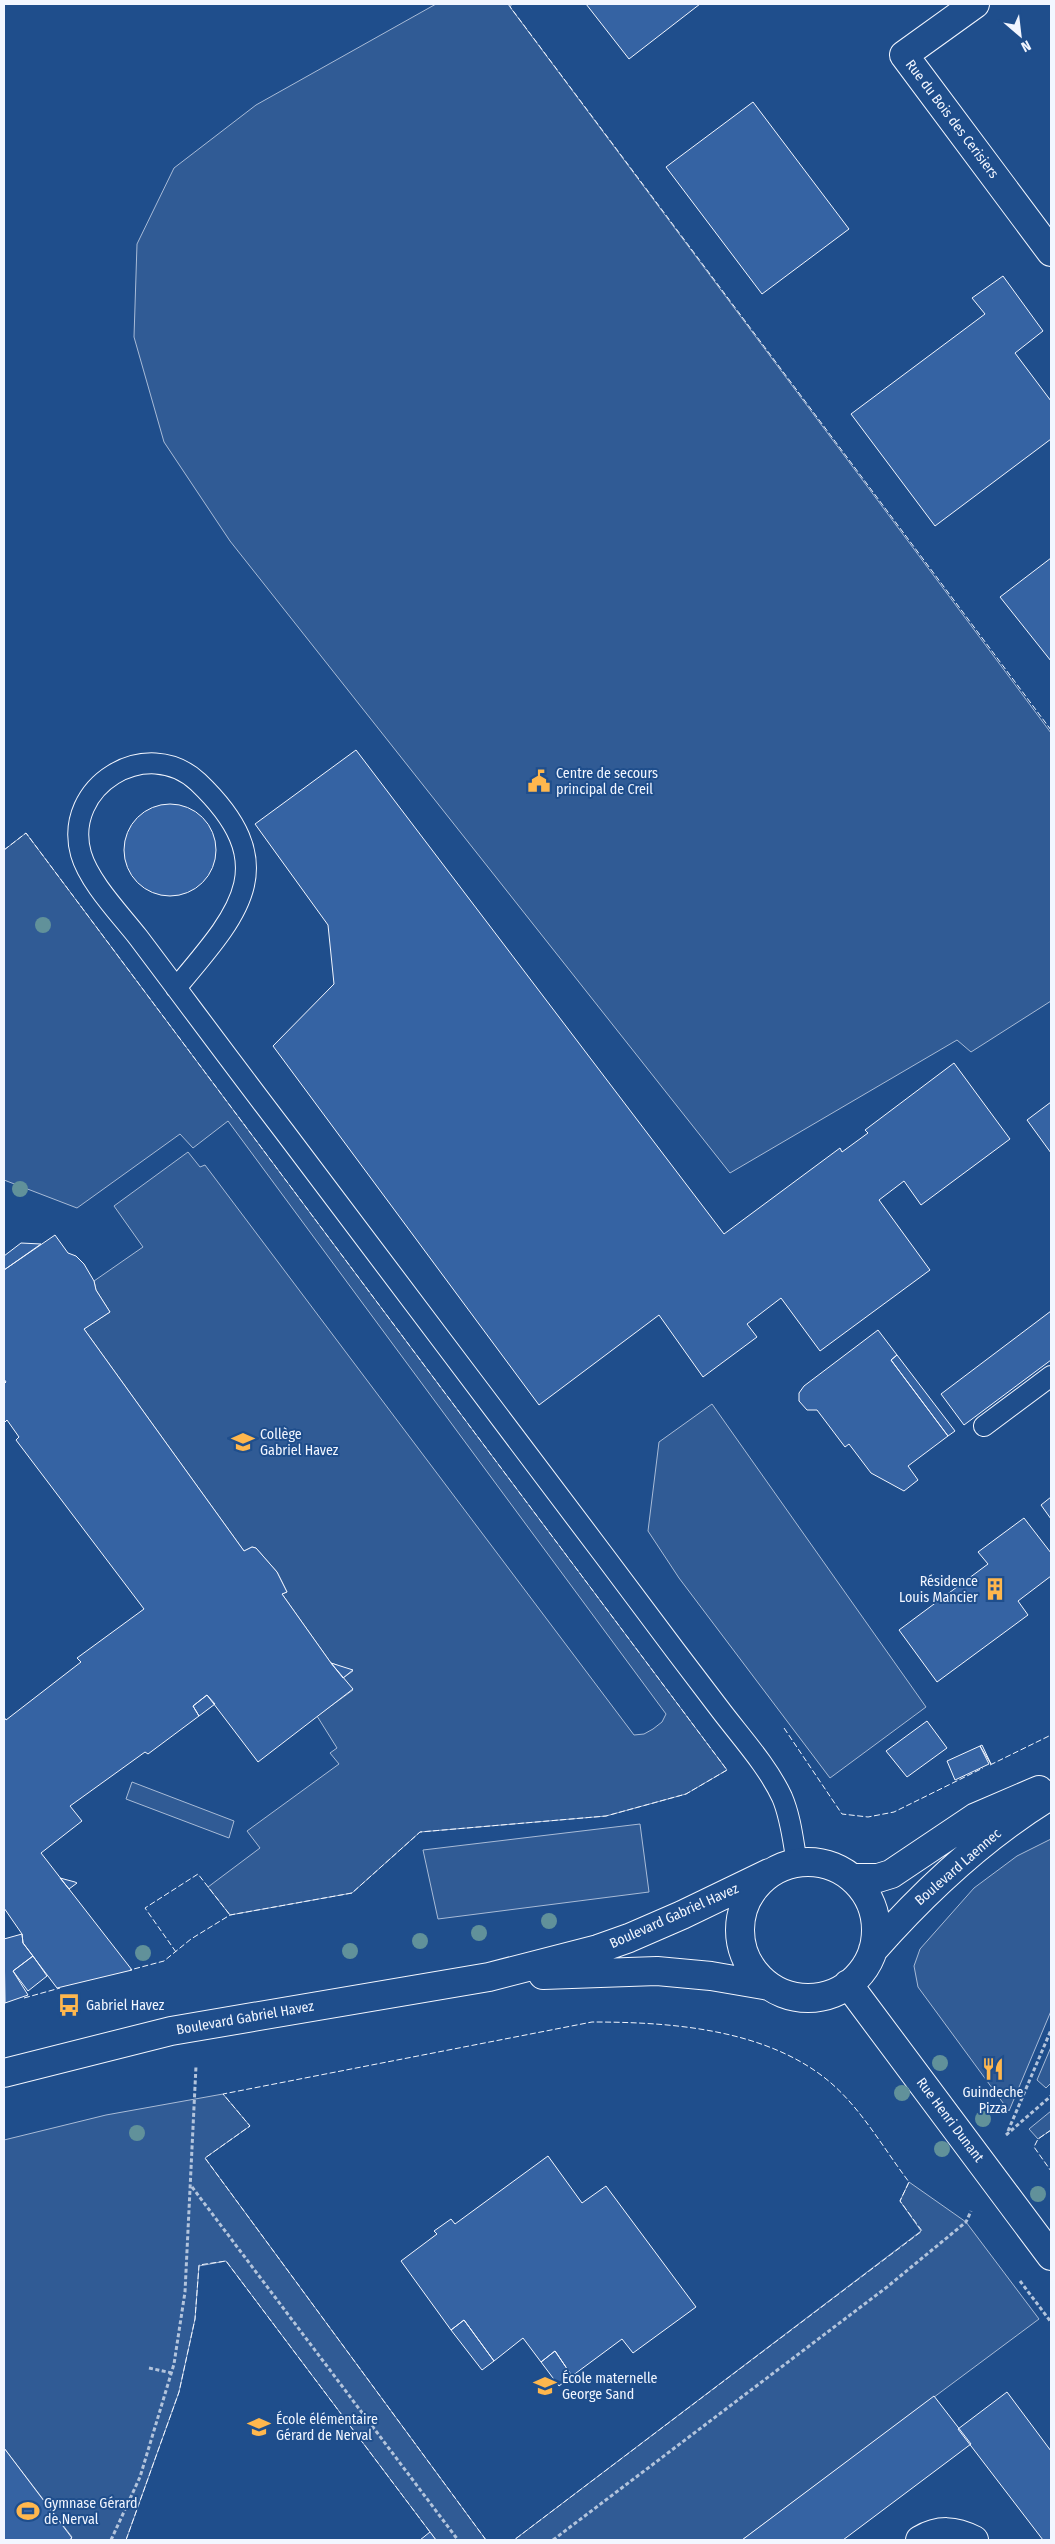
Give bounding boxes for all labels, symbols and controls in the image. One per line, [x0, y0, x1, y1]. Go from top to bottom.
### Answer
north arrow [995, 10, 1045, 60]
text: N [1018, 37, 1034, 56]
street label: Rue du Bois des Cerisiers [902, 56, 1002, 182]
place label: Centre de secours principal de Creil [556, 765, 658, 798]
public building icon: Centre de secours principal de Creil [526, 768, 552, 794]
place label: Collège Gabriel Havez [260, 1426, 339, 1459]
school or university icon: Collège Gabriel Havez [230, 1429, 256, 1455]
place label: Résidence Louis Mancier [899, 1573, 978, 1606]
building icon: Résidence Louis Mancier [982, 1576, 1008, 1602]
street label: Boulevard Laennec [911, 1825, 1005, 1909]
street label: Boulevard Gabriel Havez [607, 1880, 742, 1952]
bus stop icon: Gabriel Havez [56, 1992, 82, 2018]
place label: Gabriel Havez [86, 1997, 165, 2014]
street label: Boulevard Gabriel Havez [175, 1997, 316, 2038]
restaurant icon: Guindeche Pizza [980, 2056, 1006, 2082]
street label: Rue Henri Dunant [913, 2074, 988, 2166]
place label: Guindeche Pizza [963, 2084, 1024, 2117]
place label: École maternelle George Sand [562, 2369, 658, 2403]
school or university icon: École maternelle George Sand [532, 2373, 558, 2399]
place label: École élémentaire Gérard de Nerval [276, 2410, 378, 2444]
school or university icon: École élémentaire Gérard de Nerval [246, 2414, 272, 2440]
place label: Gymnase Gérard de Nerval [44, 2495, 138, 2528]
sports icon: Gymnase Gérard de Nerval [15, 2498, 41, 2524]

